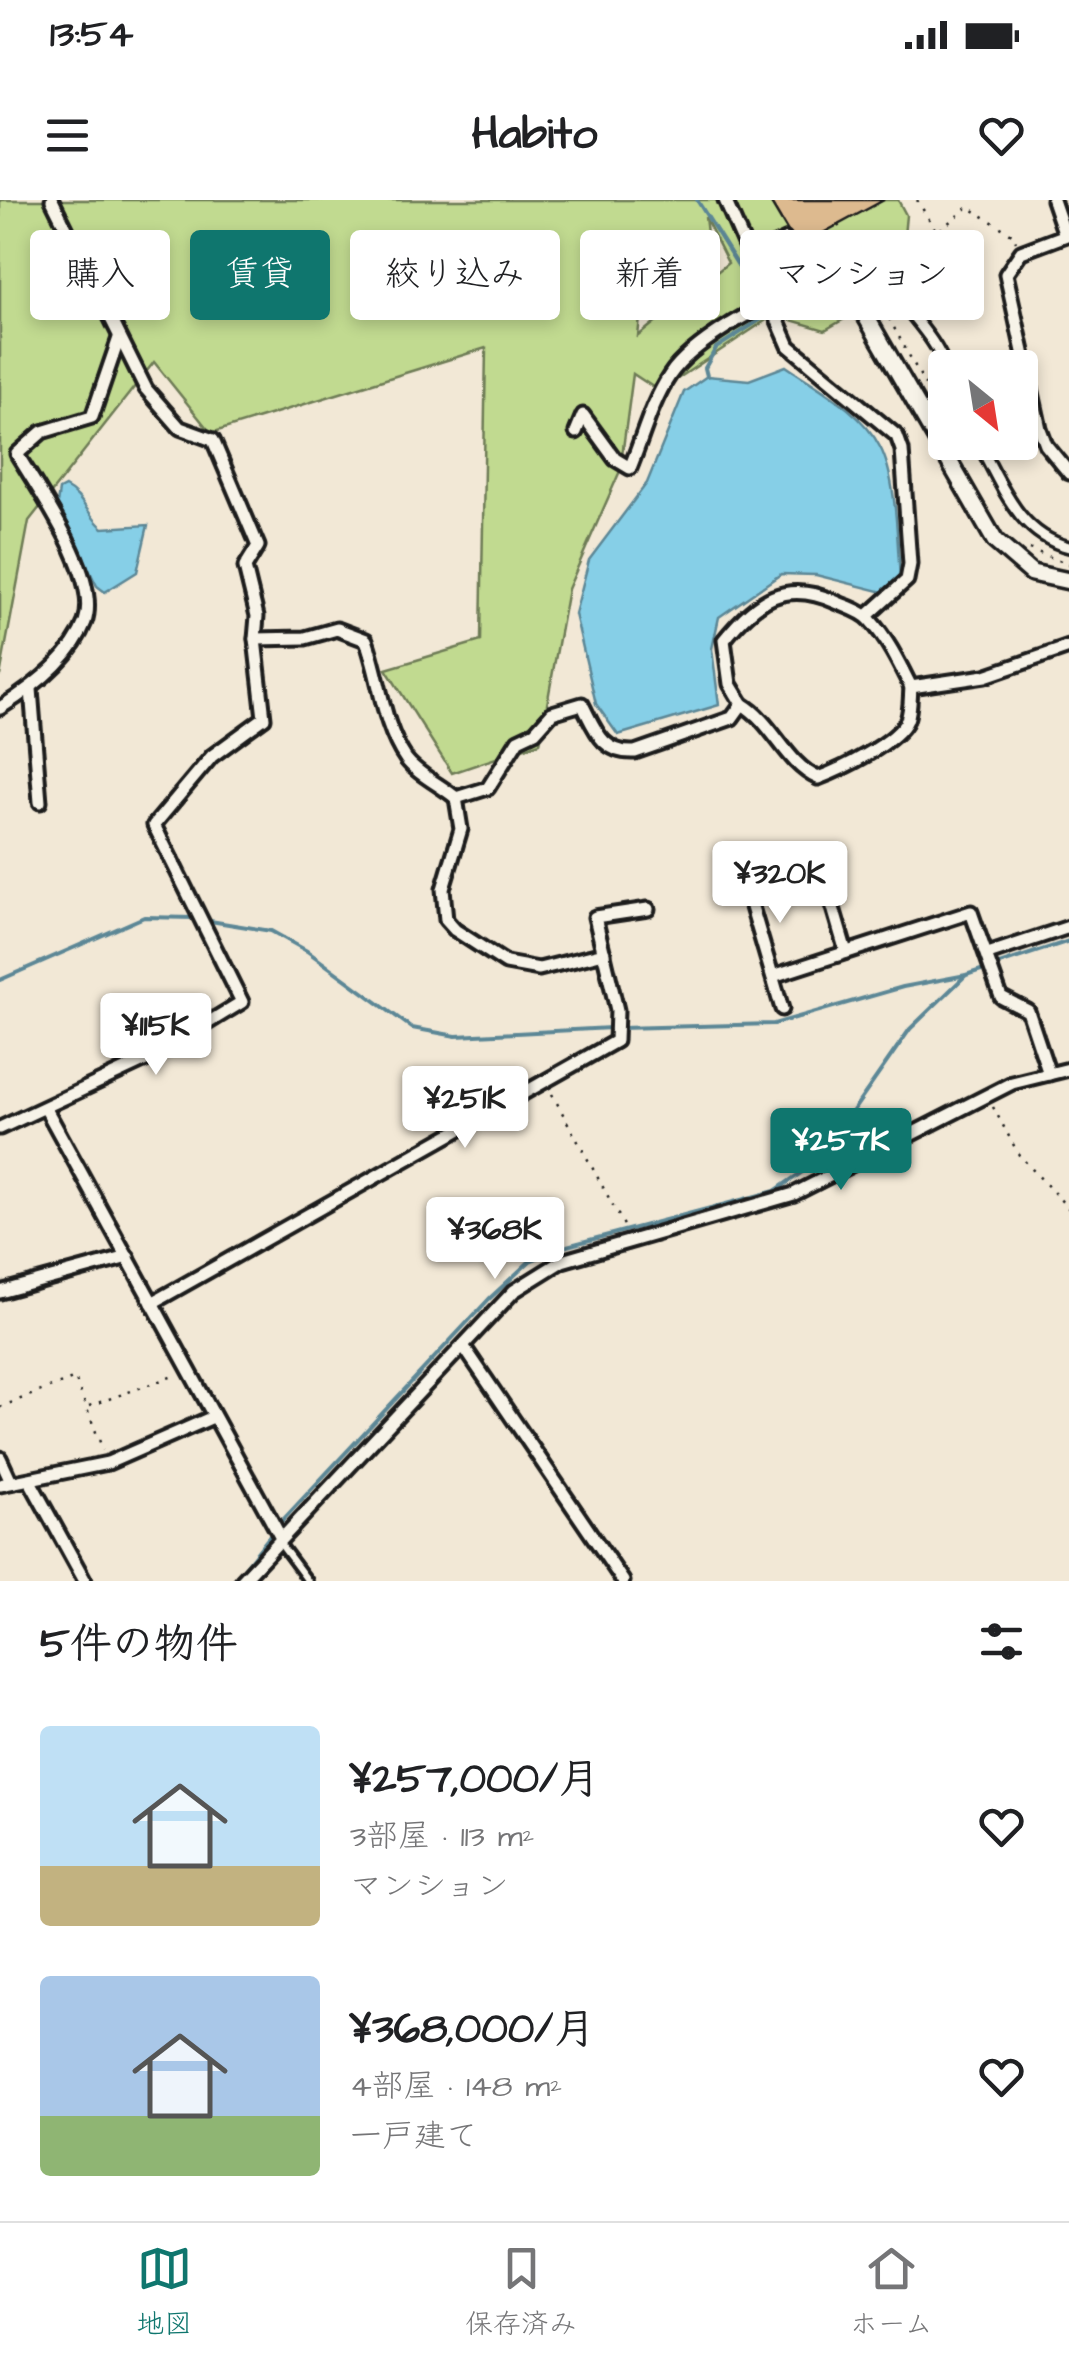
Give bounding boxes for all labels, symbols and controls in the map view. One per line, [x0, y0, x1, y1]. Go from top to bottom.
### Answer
text: 13:54 [50, 9, 133, 61]
text: Habito [472, 104, 597, 166]
icon: menu [40, 108, 95, 163]
icon: heart [974, 108, 1029, 163]
chip: 購入 [30, 230, 170, 320]
chip: 賃貸 [190, 230, 330, 320]
chip: 絞り込み [350, 230, 560, 320]
chip: 新着 [580, 230, 720, 320]
chip: マンション [740, 230, 984, 320]
north arrow [928, 350, 1038, 460]
map controls [928, 350, 1038, 460]
pin: ¥320K [710, 841, 850, 926]
text: ¥320K [734, 851, 826, 896]
pin: ¥115K [86, 993, 226, 1078]
text: ¥115K [122, 1003, 190, 1048]
pin: ¥251K [395, 1066, 535, 1151]
text: ¥251K [424, 1076, 506, 1121]
pin: ¥257K [771, 1108, 911, 1193]
text: ¥257K [792, 1118, 890, 1163]
pin: ¥368K [425, 1197, 565, 1282]
text: ¥368K [448, 1207, 542, 1252]
icon: filters [974, 1614, 1029, 1669]
text: 5件の物件 [40, 1616, 238, 1674]
text: ¥257,000/月 [350, 1751, 600, 1809]
icon: home [120, 1766, 240, 1886]
icon: heart [974, 1799, 1029, 1854]
text: 3部屋 · 113 m² [350, 1814, 535, 1859]
text: マンション [350, 1864, 509, 1909]
text: ¥368,000/月 [350, 2001, 595, 2059]
icon: home [120, 2016, 240, 2136]
icon: heart [974, 2049, 1029, 2104]
text: 4部屋 · 148 m² [350, 2064, 562, 2109]
text: 一戸建て [350, 2114, 478, 2159]
tab: 地図 [136, 2241, 192, 2344]
tab: 保存済み [465, 2241, 577, 2344]
tab: ホーム [850, 2241, 933, 2344]

